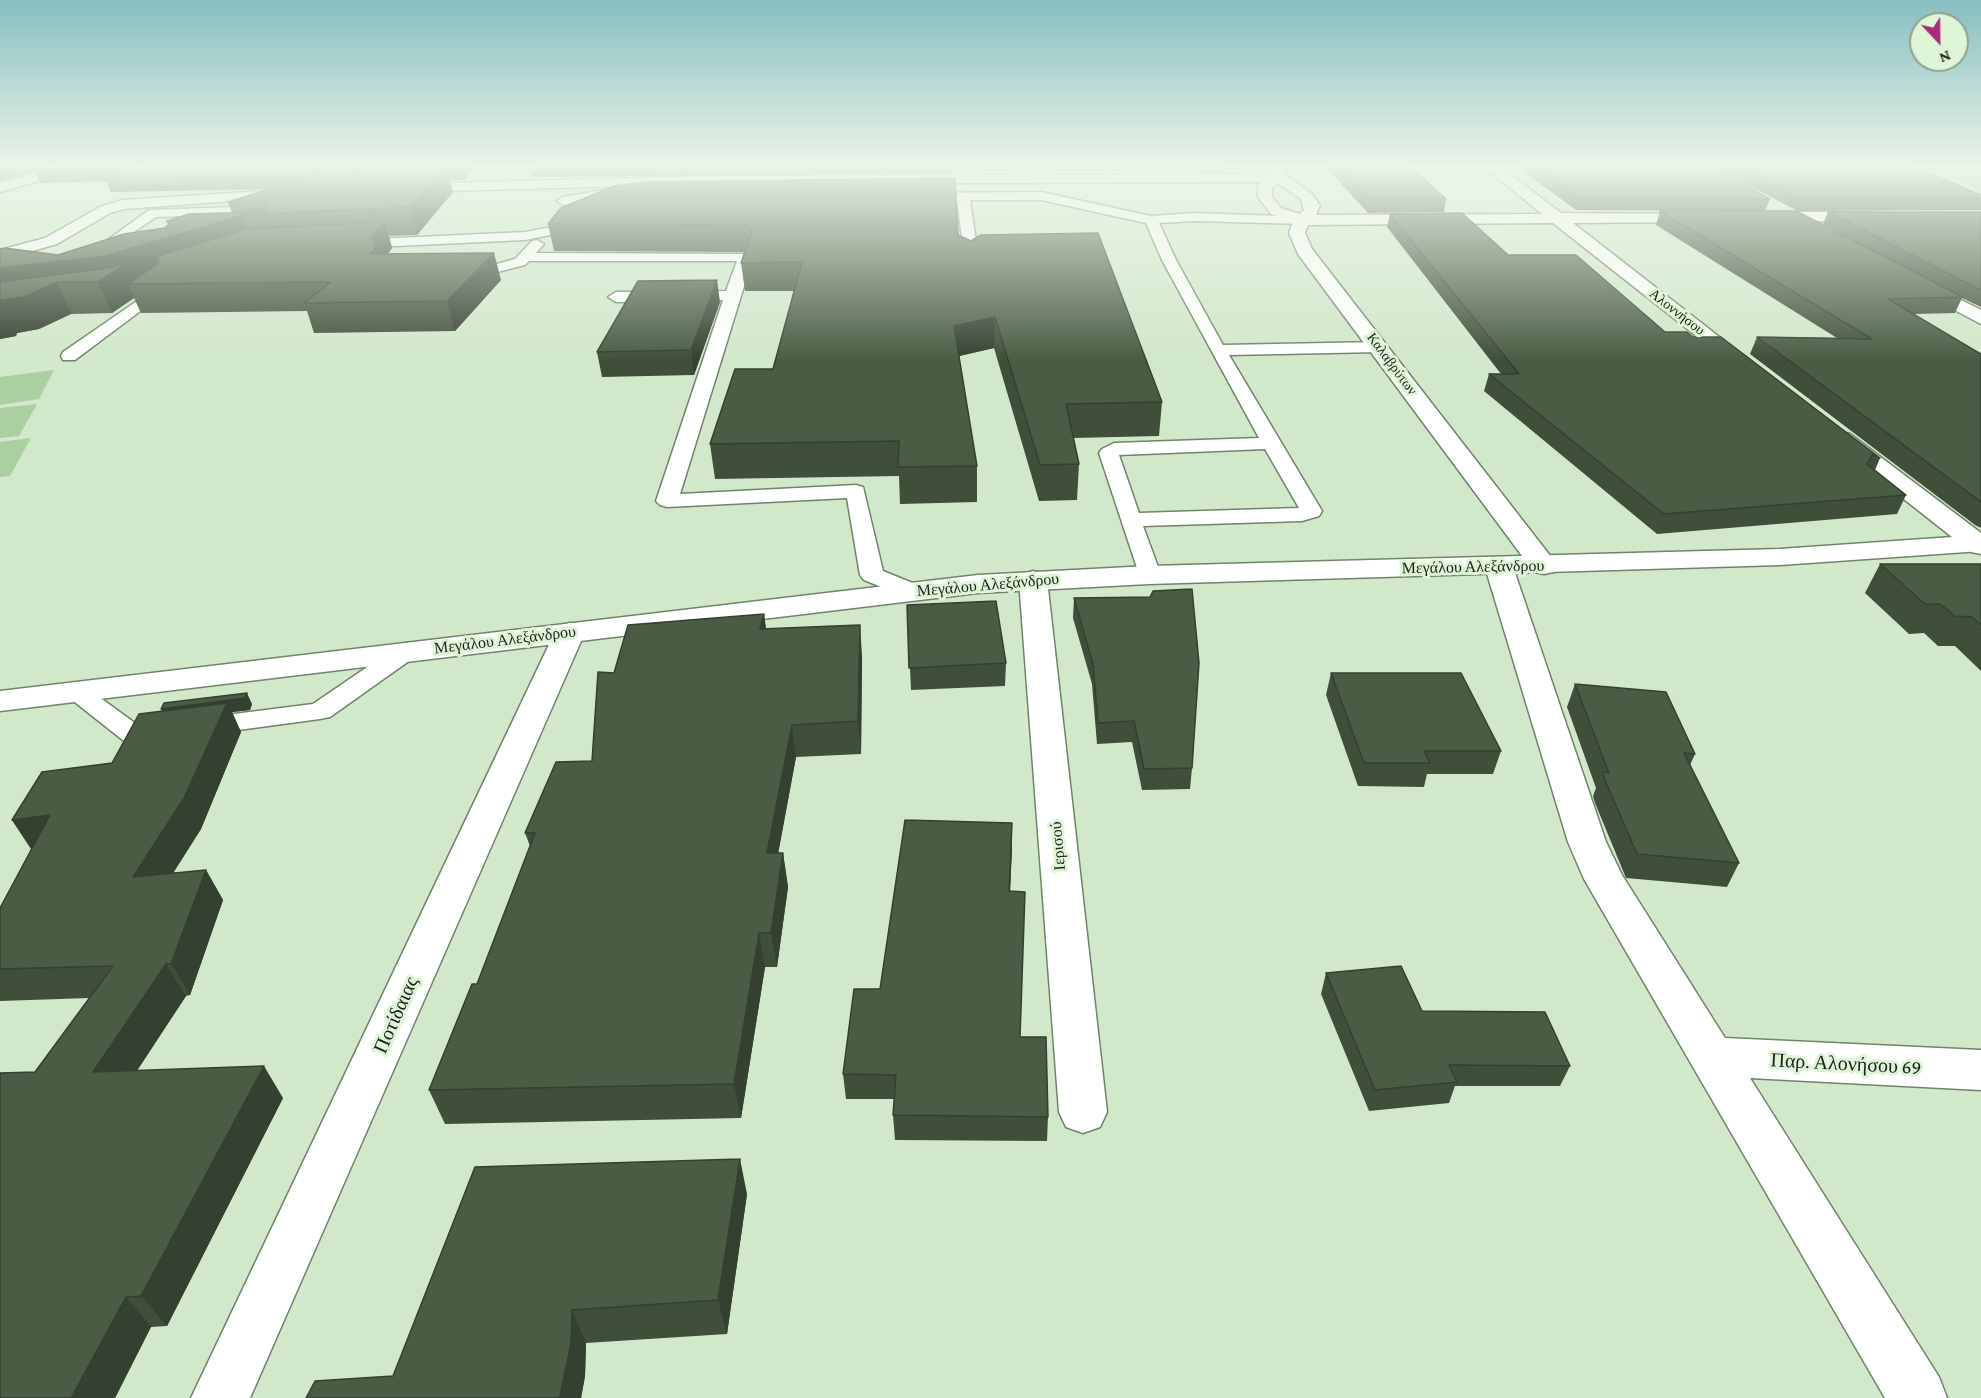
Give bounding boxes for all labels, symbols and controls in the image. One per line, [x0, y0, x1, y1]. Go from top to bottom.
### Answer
north arrow [1909, 12, 1969, 72]
text: N [1937, 47, 1953, 67]
street label: Αλοννήσου [1646, 285, 1708, 339]
street label: Καλαβρύτων [1363, 330, 1421, 398]
street label: Μεγάλου Αλεξάνδρου [1401, 556, 1545, 578]
street label: Μεγάλου Αλεξάνδρου [916, 569, 1060, 601]
street label: Μεγάλου Αλεξάνδρου [433, 622, 577, 658]
street label: Ιερισού [1046, 821, 1070, 871]
street label: Ποτίδαιας [368, 973, 424, 1057]
street label: Παρ. Αλονήσου 69 [1770, 1048, 1922, 1080]

